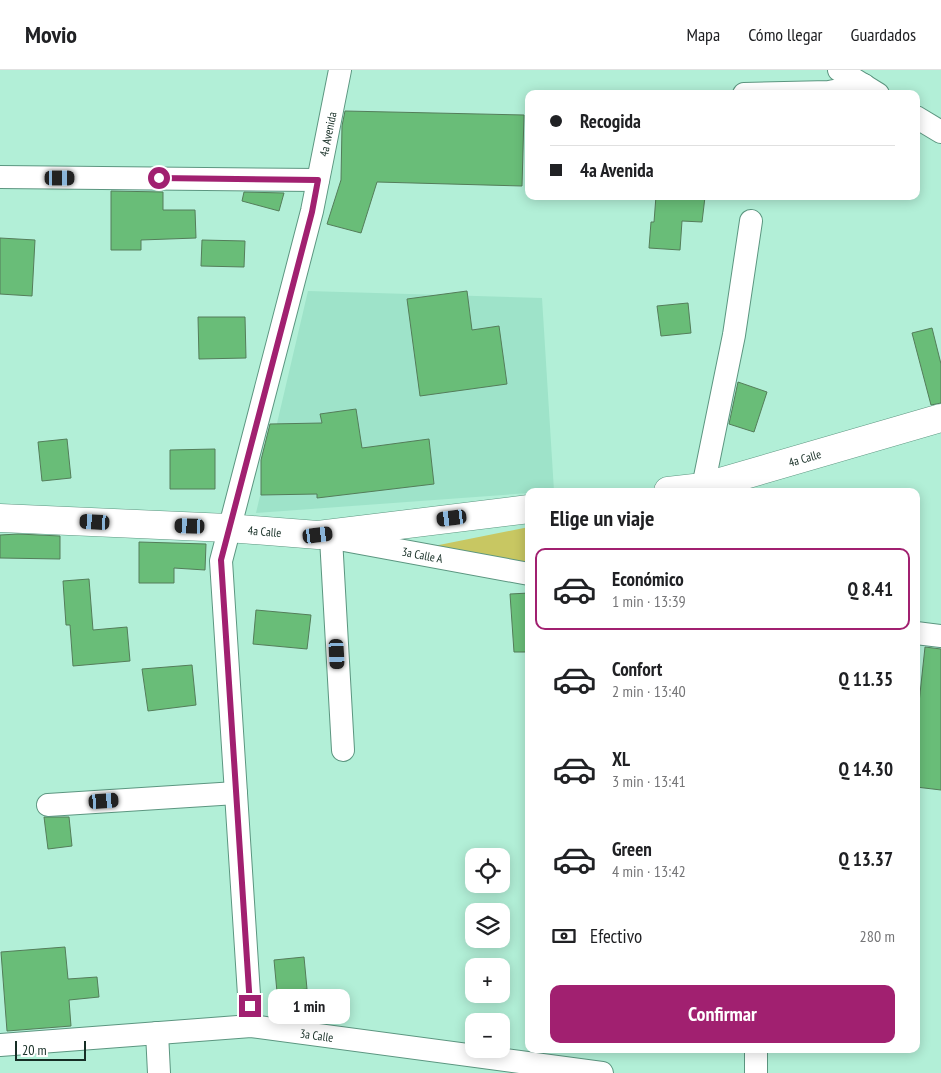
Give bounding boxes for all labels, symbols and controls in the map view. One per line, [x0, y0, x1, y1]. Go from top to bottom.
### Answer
text: Movio [25, 19, 77, 50]
text: Mapa [686, 23, 720, 46]
text: Cómo llegar [748, 23, 823, 46]
text: Guardados [851, 23, 916, 46]
text: Recogida [580, 109, 641, 133]
street label: 4a Avenida [316, 110, 339, 158]
text: 4a Avenida [580, 158, 654, 182]
route start [148, 167, 170, 189]
car [45, 171, 75, 186]
street label: 4a Calle [786, 446, 823, 469]
text: Elige un viaje [550, 504, 654, 532]
car [436, 509, 467, 527]
car [79, 514, 110, 530]
car [174, 518, 205, 534]
street label: 4a Calle [247, 522, 282, 540]
car [302, 526, 333, 544]
street label: 3a Calle A [401, 543, 445, 566]
icon: car [552, 567, 597, 612]
text: Económico [612, 567, 684, 591]
text: Q 8.41 [848, 577, 893, 601]
text: 1 min · 13:39 [612, 591, 686, 611]
car [328, 639, 345, 669]
icon: car [552, 657, 597, 702]
text: Confort [612, 657, 662, 681]
text: Q 11.35 [838, 667, 893, 691]
text: 2 min · 13:40 [612, 681, 686, 701]
icon: car [552, 747, 597, 792]
text: XL [612, 747, 630, 771]
text: Q 14.30 [838, 757, 893, 781]
text: 3 min · 13:41 [612, 771, 686, 791]
car [88, 792, 119, 810]
icon: car [552, 837, 597, 882]
text: Green [612, 837, 652, 861]
text: Q 13.37 [838, 847, 893, 871]
map controls [465, 848, 510, 1058]
button: locate [465, 848, 510, 893]
text: 4 min · 13:42 [612, 861, 686, 881]
button: layers [465, 903, 510, 948]
icon: cash [550, 922, 578, 950]
text: Efectivo [590, 924, 642, 948]
text: 280 m [860, 926, 895, 946]
button: + [465, 958, 510, 1003]
button: Confirmar [550, 985, 895, 1043]
callout: 1 min [268, 988, 350, 1024]
route end [239, 995, 261, 1017]
text: 1 min [293, 996, 325, 1016]
button: − [465, 1013, 510, 1058]
street label: 3a Calle [299, 1025, 334, 1044]
scale bar [15, 1038, 86, 1061]
text: 20 m [22, 1041, 47, 1059]

